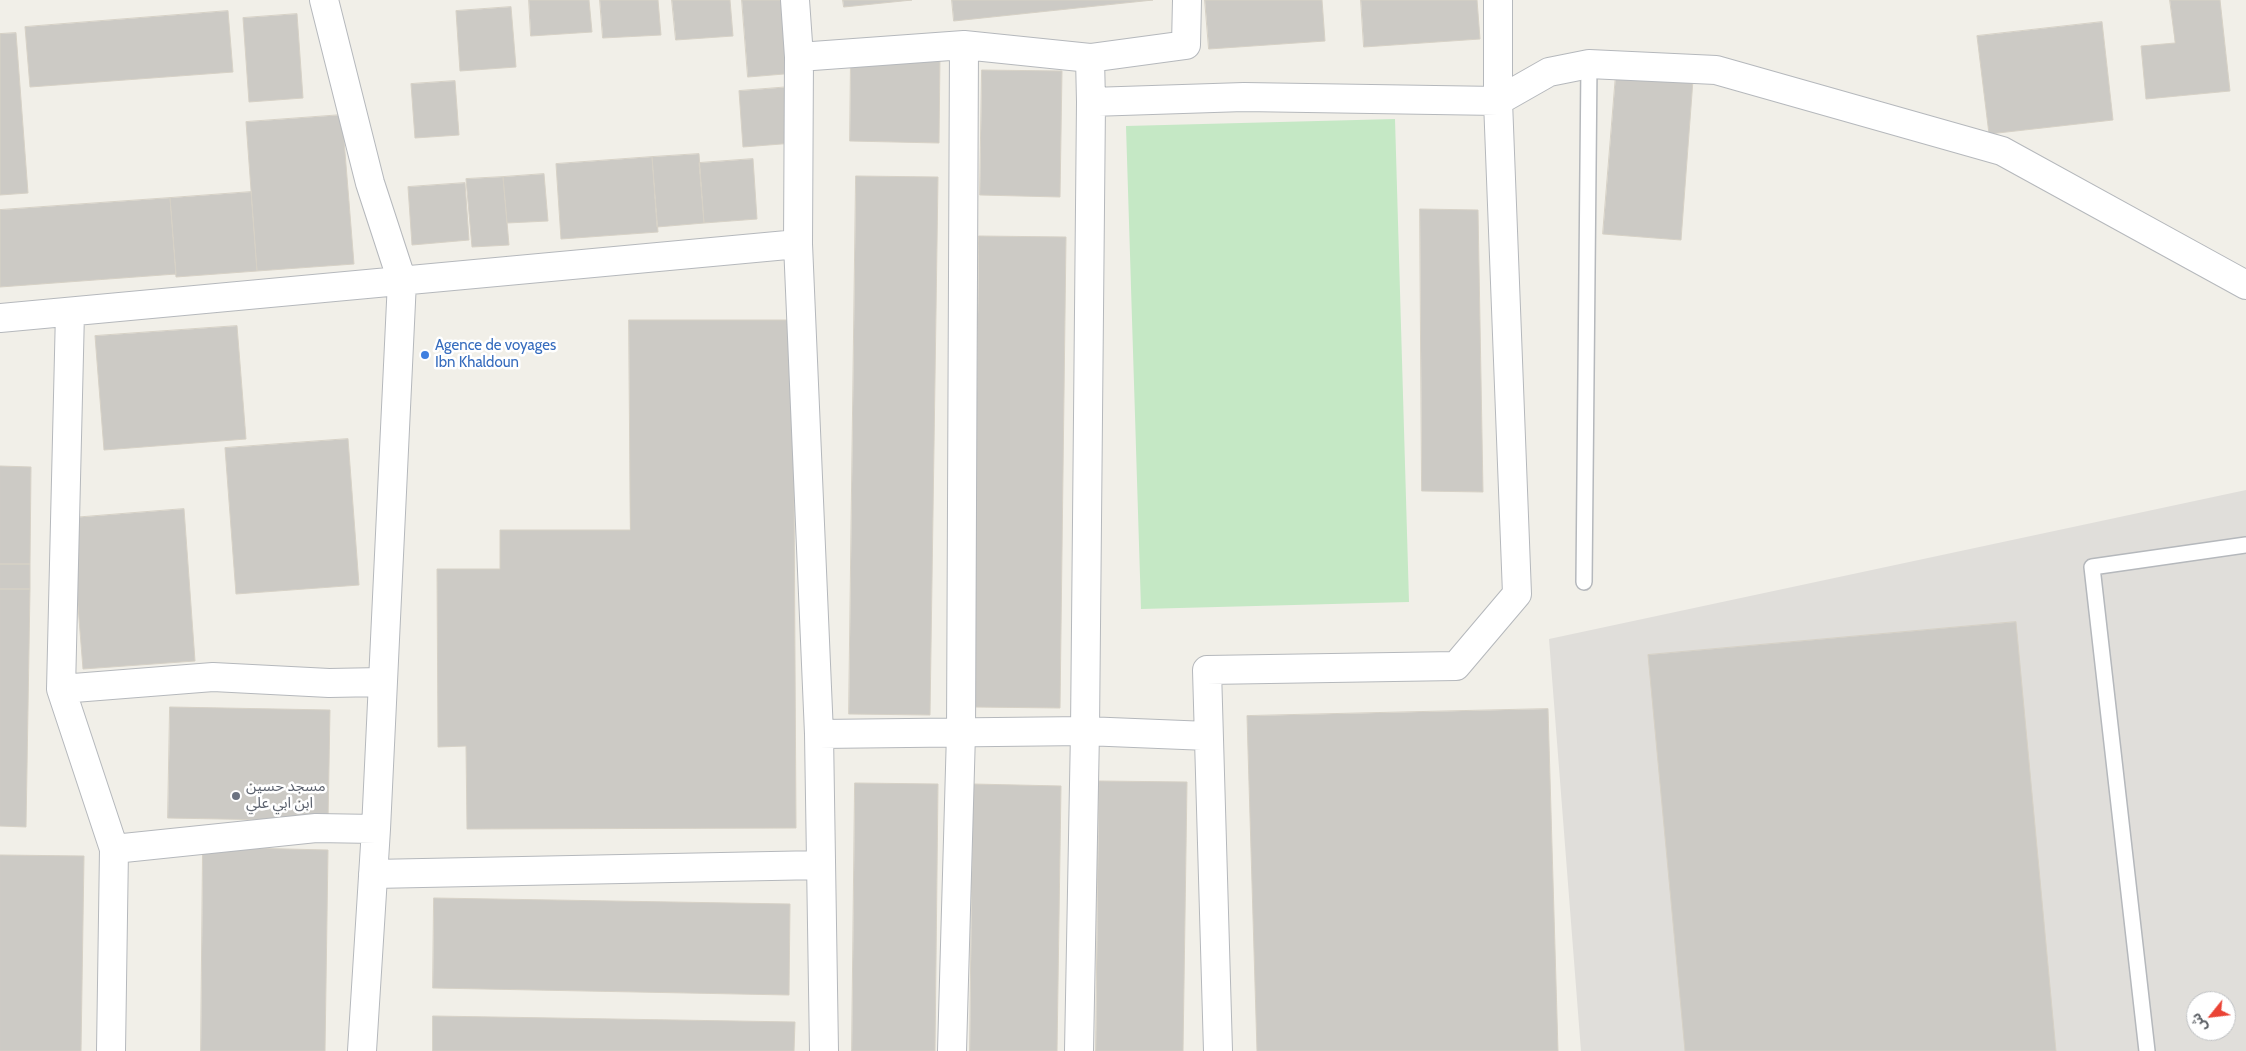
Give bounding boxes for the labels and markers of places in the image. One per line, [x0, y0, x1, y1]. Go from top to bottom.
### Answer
place label: Agence de voyages Ibn Khaldoun [435, 337, 556, 372]
marker: Agence de voyages Ibn Khaldoun [419, 349, 431, 361]
place label: مسجد حسين ابن ابي علي [246, 778, 326, 813]
marker: مسجد حسين ابن ابي علي [230, 790, 242, 802]

